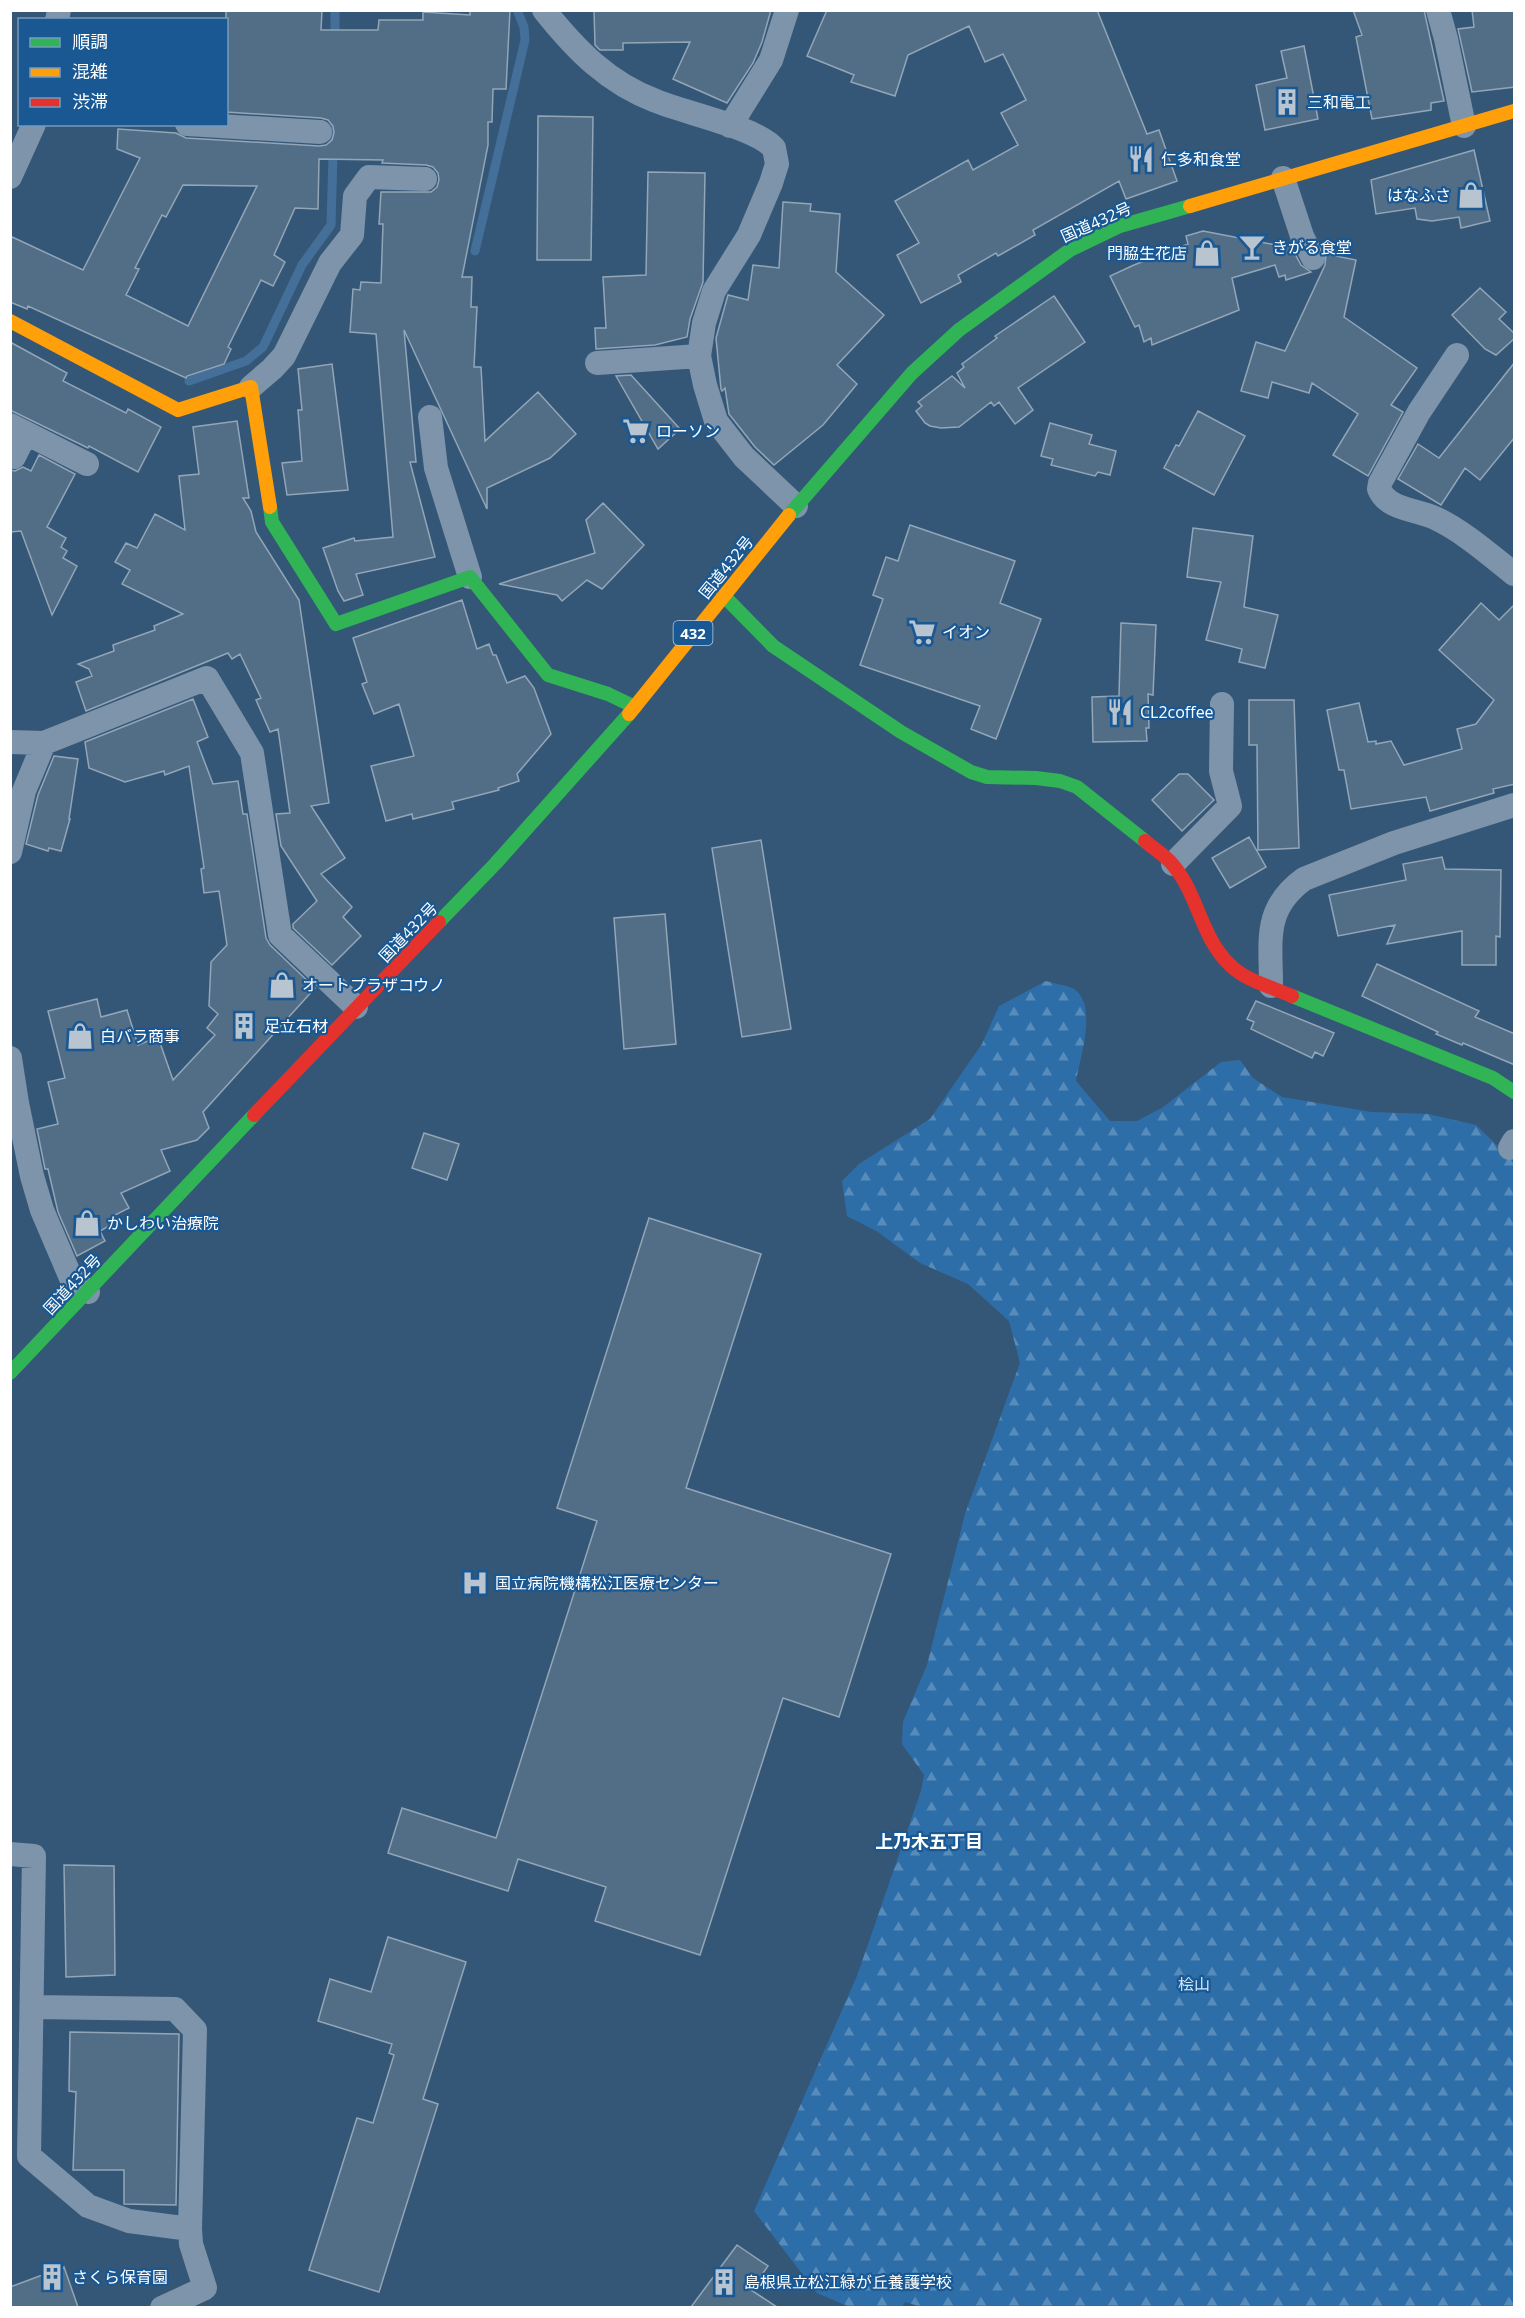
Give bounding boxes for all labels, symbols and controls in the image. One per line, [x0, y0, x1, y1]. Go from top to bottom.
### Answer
legend [18, 18, 228, 126]
text: 順調 [72, 29, 108, 53]
text: 混雑 [72, 59, 108, 83]
building icon: 三和電工 [1272, 87, 1302, 117]
text: 渋滞 [72, 89, 108, 113]
place label: 三和電工 [1307, 91, 1371, 113]
restaurant icon: 仁多和食堂 [1126, 144, 1156, 174]
place label: 仁多和食堂 [1161, 148, 1241, 170]
shop icon: はなふさ [1456, 180, 1486, 210]
place label: はなふさ [1387, 184, 1451, 206]
street label: 国道432号 [1057, 197, 1135, 247]
bar icon: きがる食堂 [1237, 232, 1267, 262]
place label: きがる食堂 [1272, 236, 1352, 258]
shop icon: 門脇生花店 [1192, 238, 1222, 268]
place label: 門脇生花店 [1107, 242, 1187, 264]
supermarket icon: ローソン [621, 416, 651, 446]
place label: ローソン [656, 420, 720, 442]
street label: 国道432号 [694, 531, 758, 603]
supermarket icon: イオン [907, 617, 937, 647]
road number: 432 [674, 621, 712, 645]
place label: イオン [942, 621, 990, 643]
restaurant icon: CL2coffee [1105, 697, 1135, 727]
place label: CL2coffee [1140, 701, 1214, 723]
street label: 国道432号 [374, 897, 442, 967]
shop icon: オートプラザコウノ [267, 970, 297, 1000]
place label: オートプラザコウノ [302, 974, 445, 996]
building icon: 足立石材 [229, 1011, 259, 1041]
place label: 足立石材 [264, 1015, 328, 1037]
shop icon: 白バラ商事 [65, 1021, 95, 1051]
place label: 白バラ商事 [100, 1025, 180, 1047]
shop icon: かしわい治療院 [72, 1208, 102, 1238]
place label: かしわい治療院 [107, 1212, 219, 1234]
street label: 国道432号 [38, 1249, 106, 1319]
hospital icon: 国立病院機構松江医療センター [460, 1568, 490, 1598]
place label: 国立病院機構松江医療センター [495, 1572, 719, 1594]
district label: 上乃木五丁目 [875, 1829, 983, 1853]
park label: 桧山 [1178, 1973, 1210, 1995]
building icon: さくら保育園 [37, 2262, 67, 2292]
place label: さくら保育園 [72, 2266, 168, 2288]
building icon: 島根県立松江緑が丘養護学校 [709, 2267, 739, 2297]
place label: 島根県立松江緑が丘養護学校 [744, 2271, 952, 2293]

